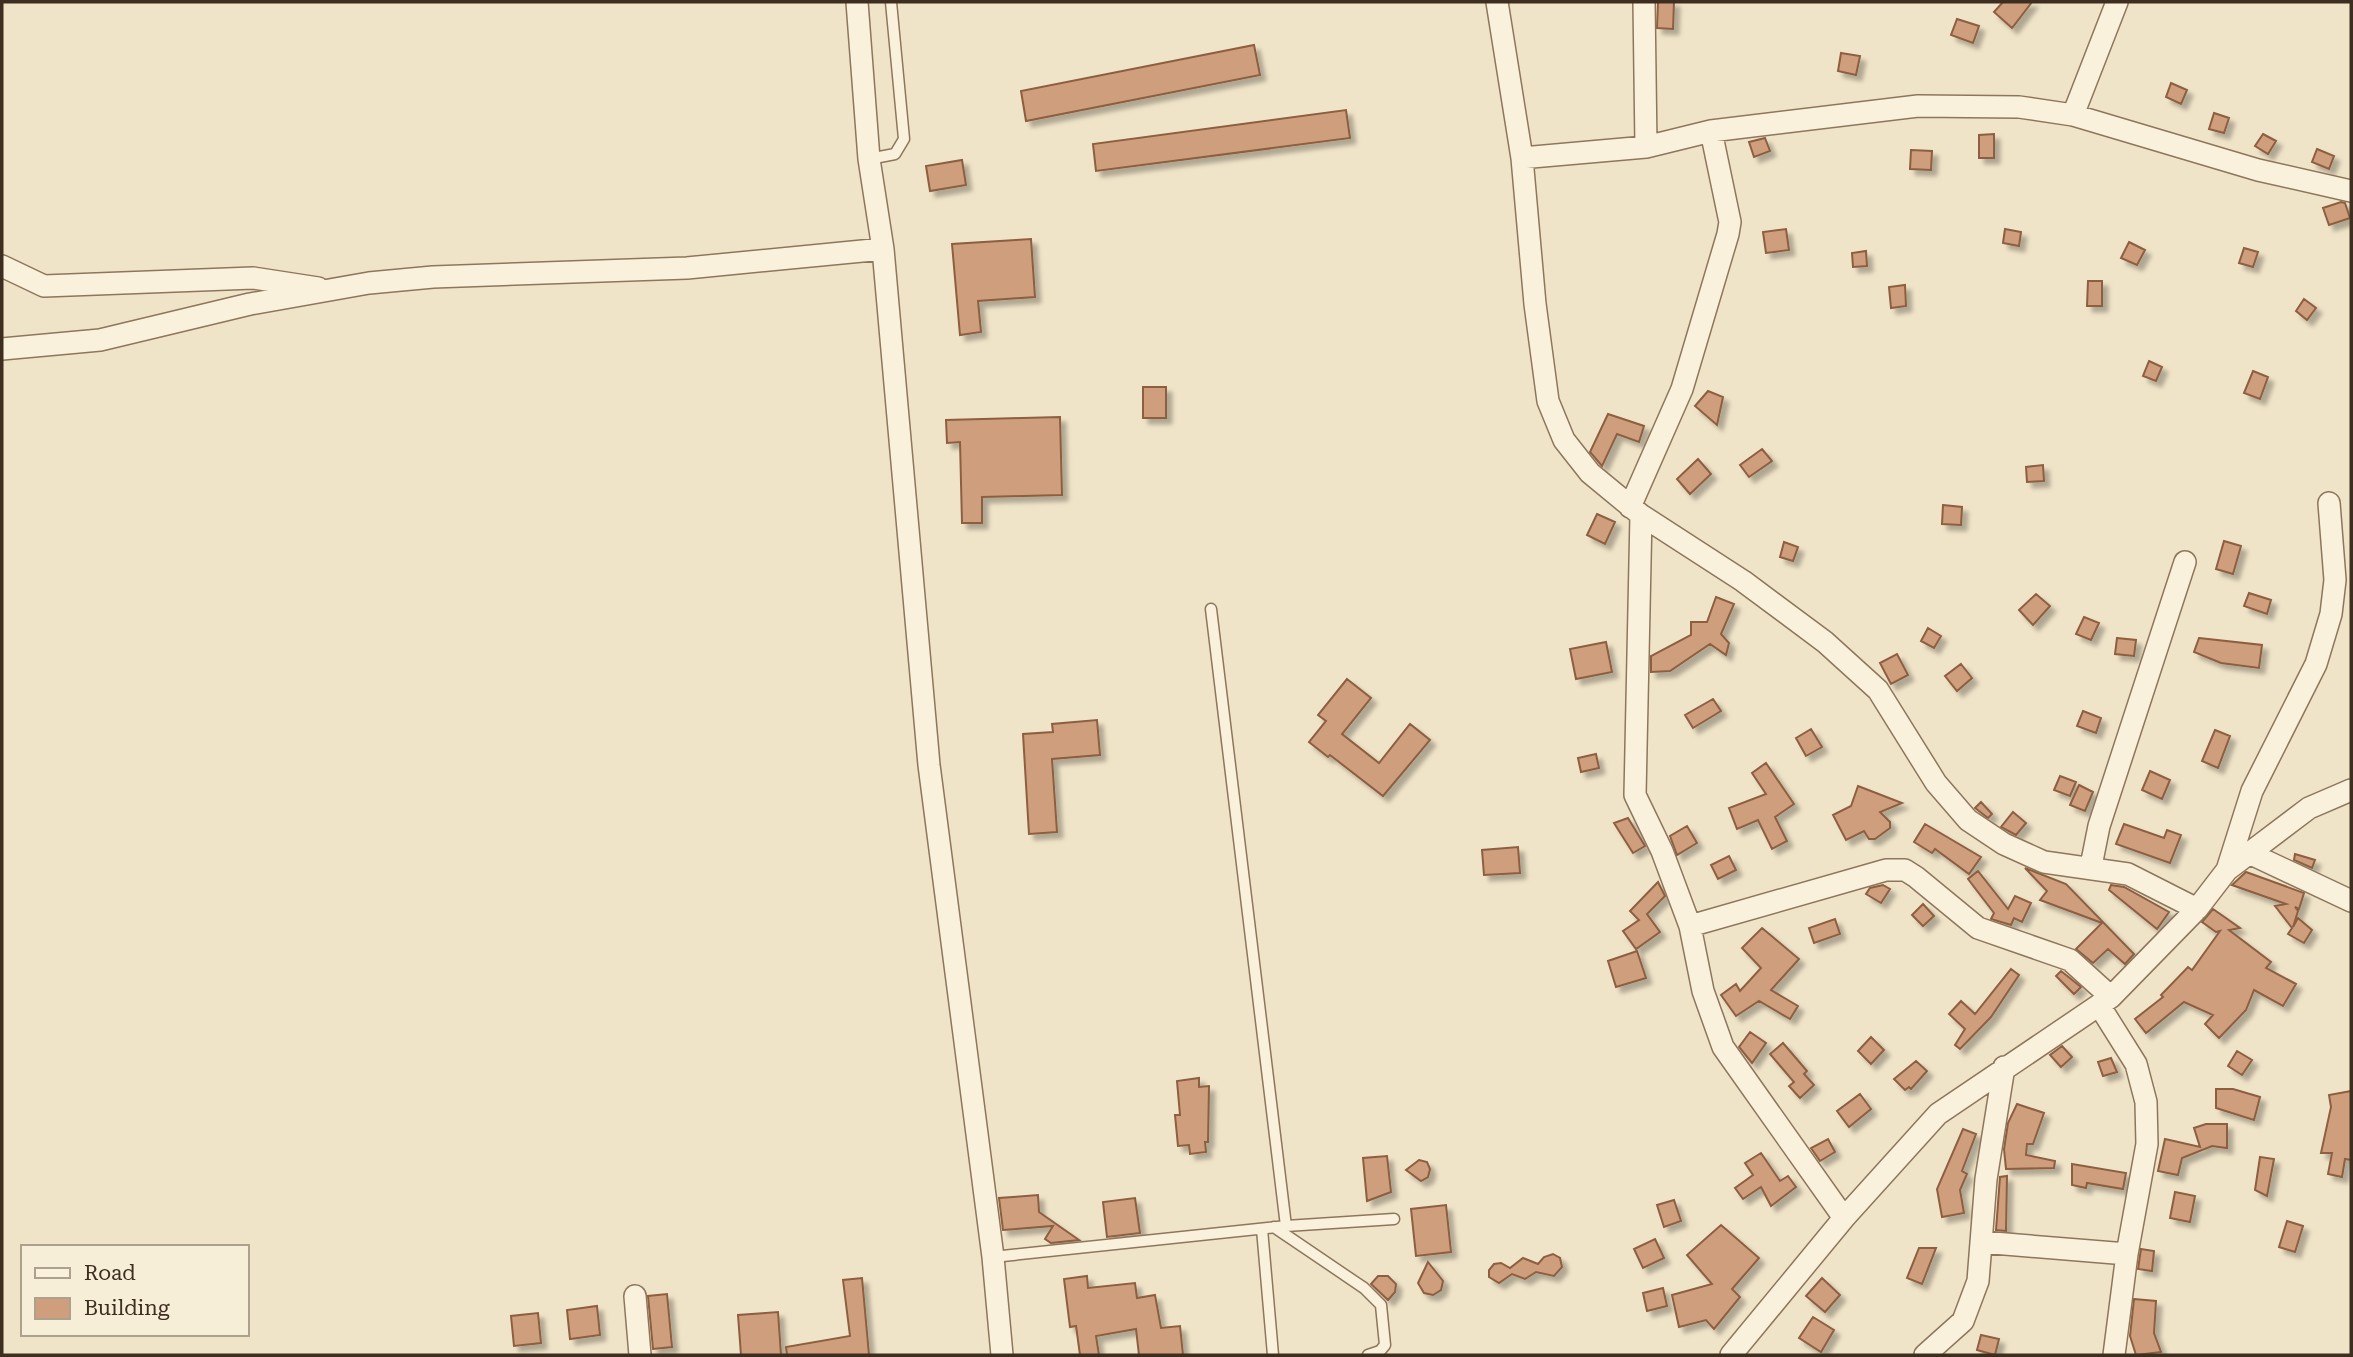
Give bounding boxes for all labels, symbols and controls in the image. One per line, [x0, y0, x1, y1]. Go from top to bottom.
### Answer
legend [21, 1245, 248, 1336]
text: Road [84, 1261, 136, 1285]
text: Building [84, 1296, 170, 1320]

